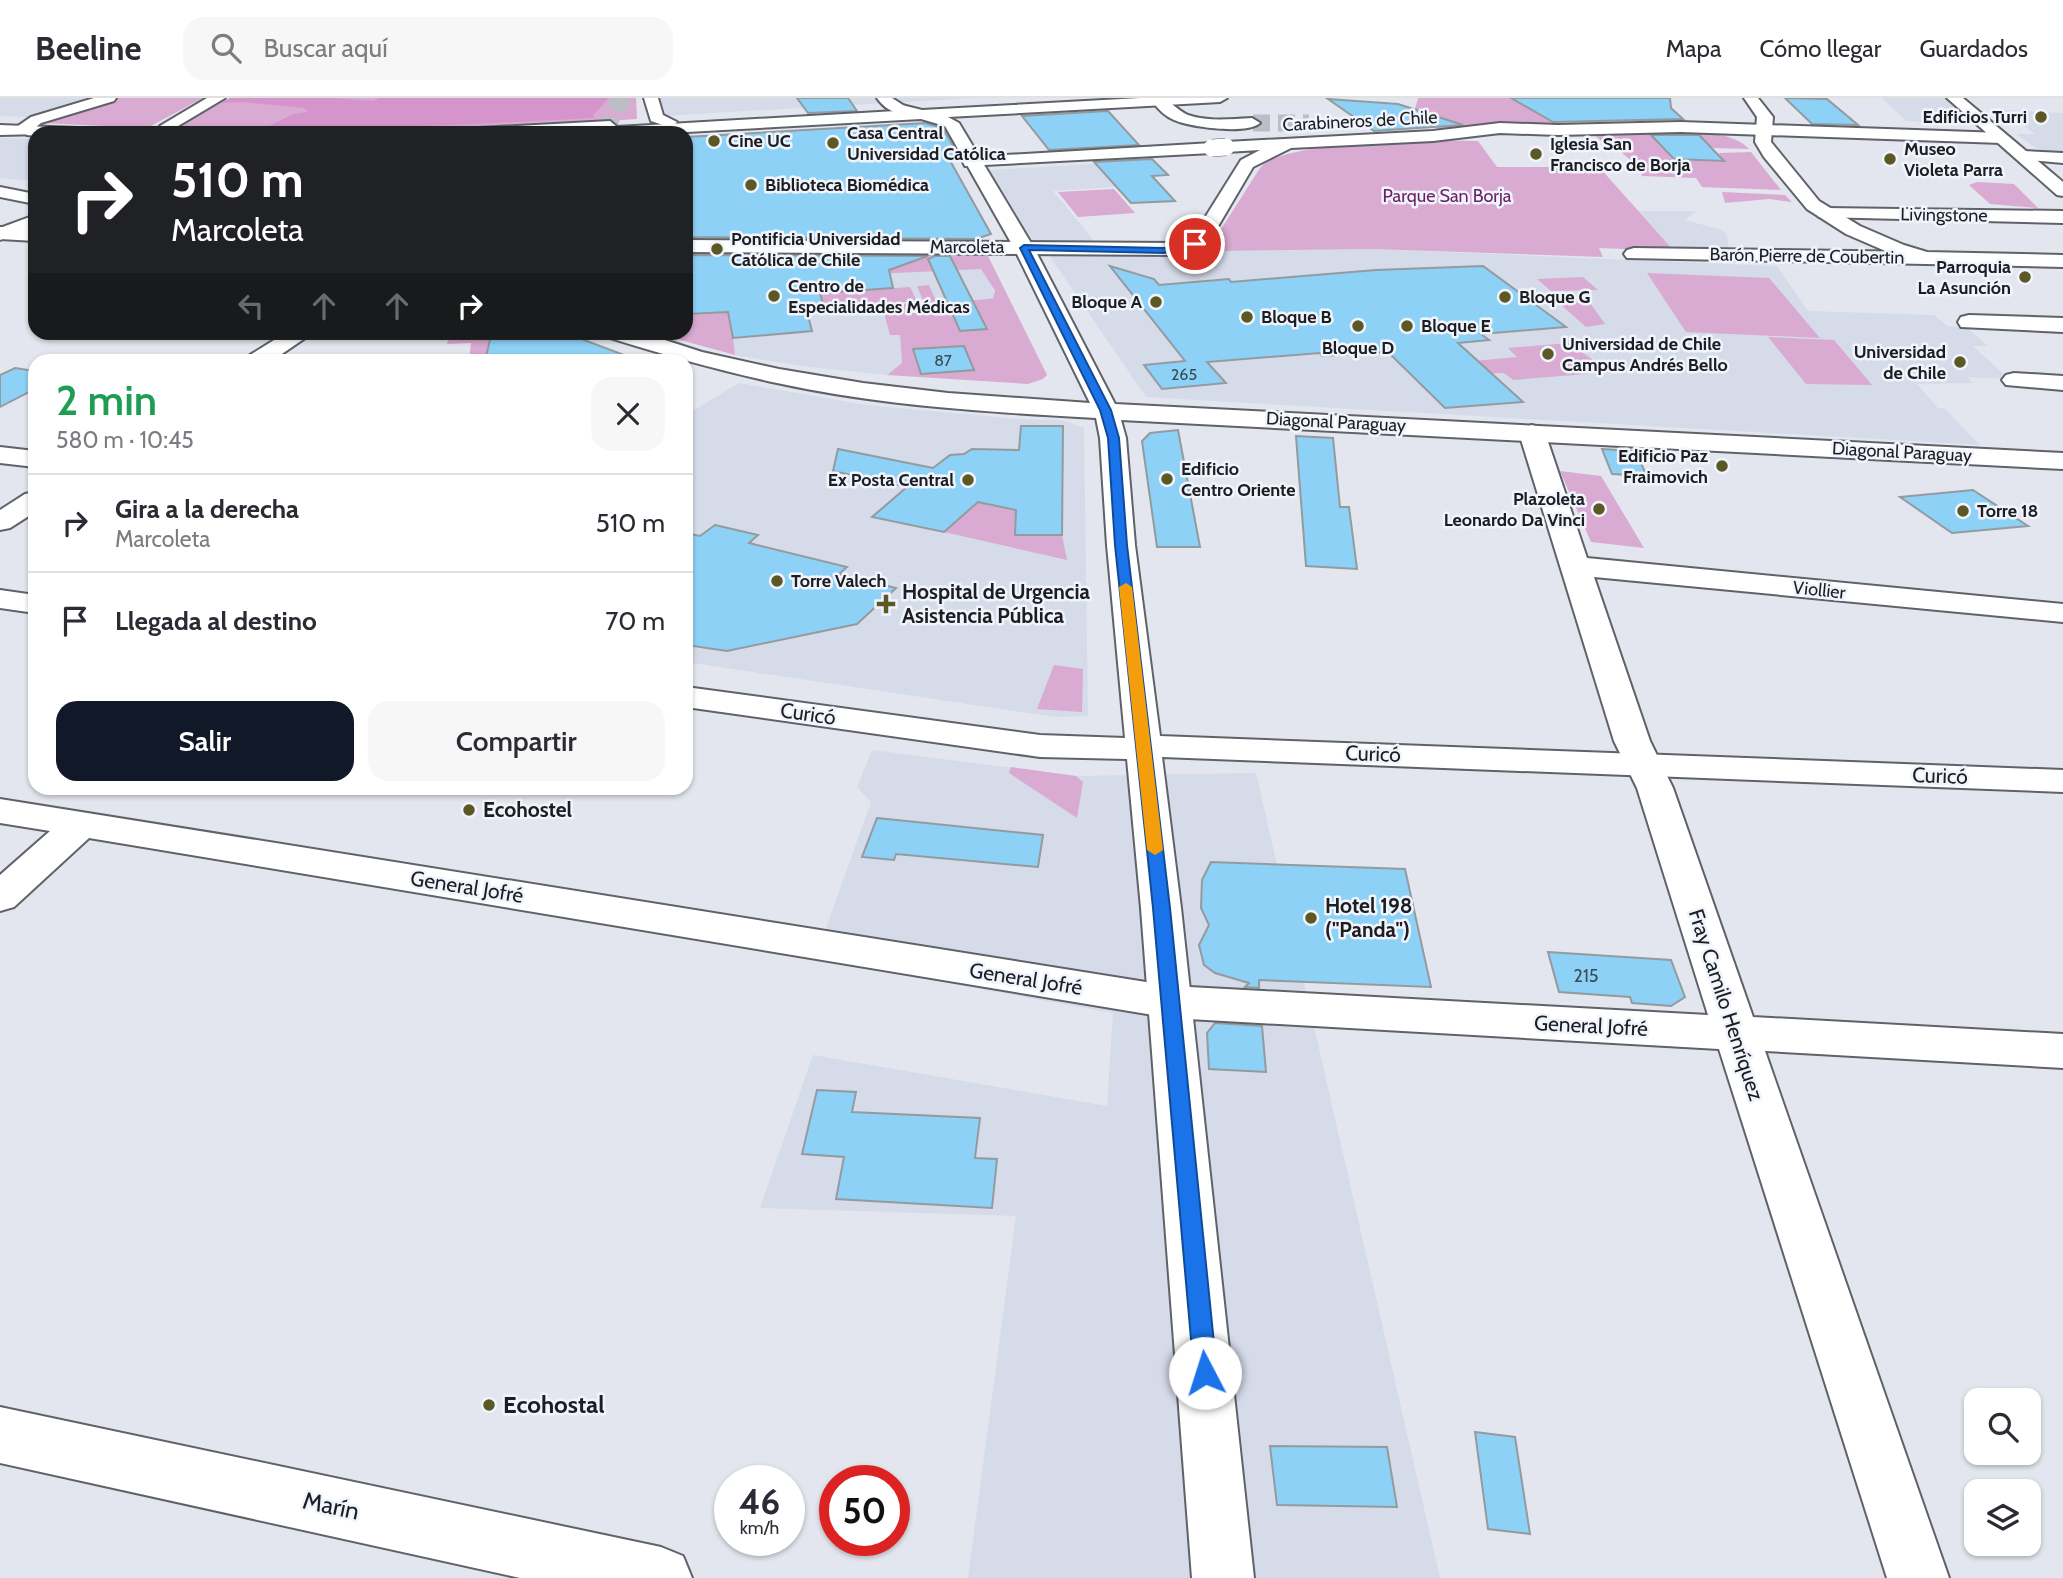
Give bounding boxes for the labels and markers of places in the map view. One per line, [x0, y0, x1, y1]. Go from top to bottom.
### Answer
place label: Edificios Turri [1923, 106, 2027, 128]
marker: Edificios Turri [2033, 109, 2049, 125]
place label: Casa Central Universidad Católica [847, 122, 1006, 165]
place label: Cine UC [728, 130, 791, 152]
marker: Cine UC [706, 133, 722, 149]
place label: Iglesia San Francisco de Borja [1550, 133, 1690, 176]
marker: Casa Central Universidad Católica [825, 135, 841, 151]
place label: Museo Violeta Parra [1904, 138, 2003, 181]
marker: Iglesia San Francisco de Borja [1528, 146, 1544, 162]
marker: Museo Violeta Parra [1882, 151, 1898, 167]
place label: Biblioteca Biomédica [765, 174, 929, 196]
marker: Biblioteca Biomédica [743, 177, 759, 193]
pin [1165, 214, 1225, 274]
place label: Pontificia Universidad Católica de Chile [731, 228, 901, 271]
marker: Pontificia Universidad Católica de Chile [709, 241, 725, 257]
place label: Parroquia La Asunción [1918, 256, 2011, 299]
marker: Parroquia La Asunción [2017, 269, 2033, 285]
place label: Centro de Especialidades Médicas [788, 275, 970, 318]
place label: Bloque G [1519, 286, 1591, 308]
marker: Centro de Especialidades Médicas [766, 288, 782, 304]
marker: Bloque G [1497, 289, 1513, 305]
place label: Bloque A [1071, 291, 1143, 313]
marker: Bloque A [1148, 294, 1164, 310]
place label: Bloque B [1261, 306, 1332, 328]
marker: Bloque B [1239, 309, 1255, 325]
place label: Bloque E [1421, 315, 1491, 337]
marker: Bloque D [1350, 318, 1366, 334]
marker: Bloque E [1399, 318, 1415, 334]
place label: Universidad de Chile Campus Andrés Bello [1562, 333, 1728, 376]
place label: Bloque D [1322, 337, 1394, 359]
place label: Universidad de Chile [1854, 341, 1946, 384]
marker: Universidad de Chile Campus Andrés Bello [1540, 346, 1556, 362]
marker: Universidad de Chile [1952, 354, 1968, 370]
place label: Edificio Paz Fraimovich [1618, 445, 1708, 488]
place label: Edificio Centro Oriente [1181, 458, 1296, 501]
marker: Edificio Paz Fraimovich [1714, 458, 1730, 474]
place label: Ex Posta Central [828, 469, 954, 491]
marker: Edificio Centro Oriente [1159, 471, 1175, 487]
marker: Ex Posta Central [960, 472, 976, 488]
place label: Plazoleta Leonardo Da Vinci [1444, 488, 1585, 531]
place label: Torre 18 [1977, 500, 2038, 522]
marker: Plazoleta Leonardo Da Vinci [1591, 501, 1607, 517]
marker: Torre 18 [1955, 503, 1971, 519]
place label: Torre Valech [791, 570, 886, 592]
marker: Torre Valech [769, 573, 785, 589]
place label: Hospital de Urgencia Asistencia Pública [902, 579, 1090, 628]
marker: Hospital de Urgencia Asistencia Pública [876, 594, 896, 614]
place label: Ecohostel [483, 797, 573, 822]
marker: Ecohostel [461, 802, 477, 818]
place label: Hotel 198 ("Panda") [1325, 893, 1412, 942]
marker: Hotel 198 ("Panda") [1303, 910, 1319, 926]
place label: Ecohostal [503, 1390, 604, 1419]
marker: Ecohostal [481, 1397, 497, 1413]

